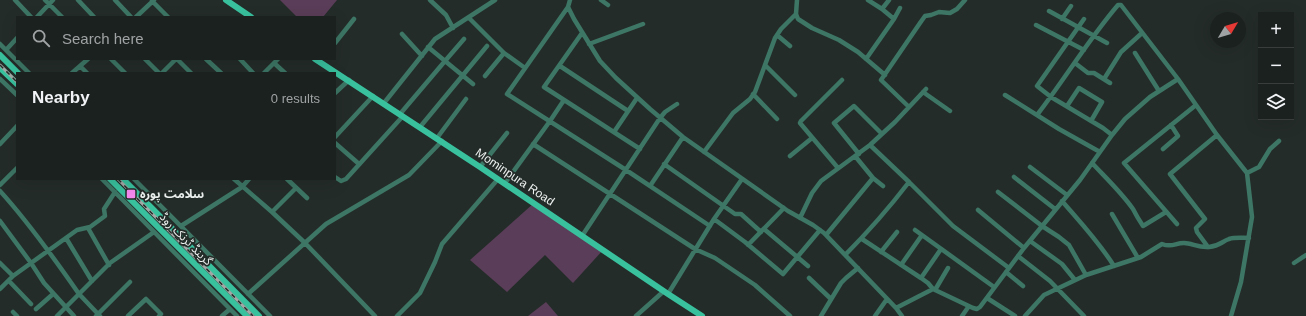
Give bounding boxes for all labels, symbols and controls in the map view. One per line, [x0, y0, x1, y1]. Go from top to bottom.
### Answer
north arrow [1210, 12, 1246, 48]
map controls [1258, 12, 1294, 120]
button: + [1258, 12, 1294, 48]
search box [16, 16, 336, 60]
icon: search [30, 27, 52, 49]
text: Search here [62, 30, 144, 47]
button: − [1258, 48, 1294, 84]
button: layers [1258, 84, 1294, 120]
text: Nearby [32, 88, 90, 107]
text: 0 results [271, 91, 320, 106]
street label: Mominpura Road [473, 145, 557, 209]
place label: سلامت پورہ [140, 187, 204, 203]
marker: سلامت پورہ [125, 188, 137, 200]
street label: گرینڈ ٹرنک روڈ [157, 210, 216, 269]

